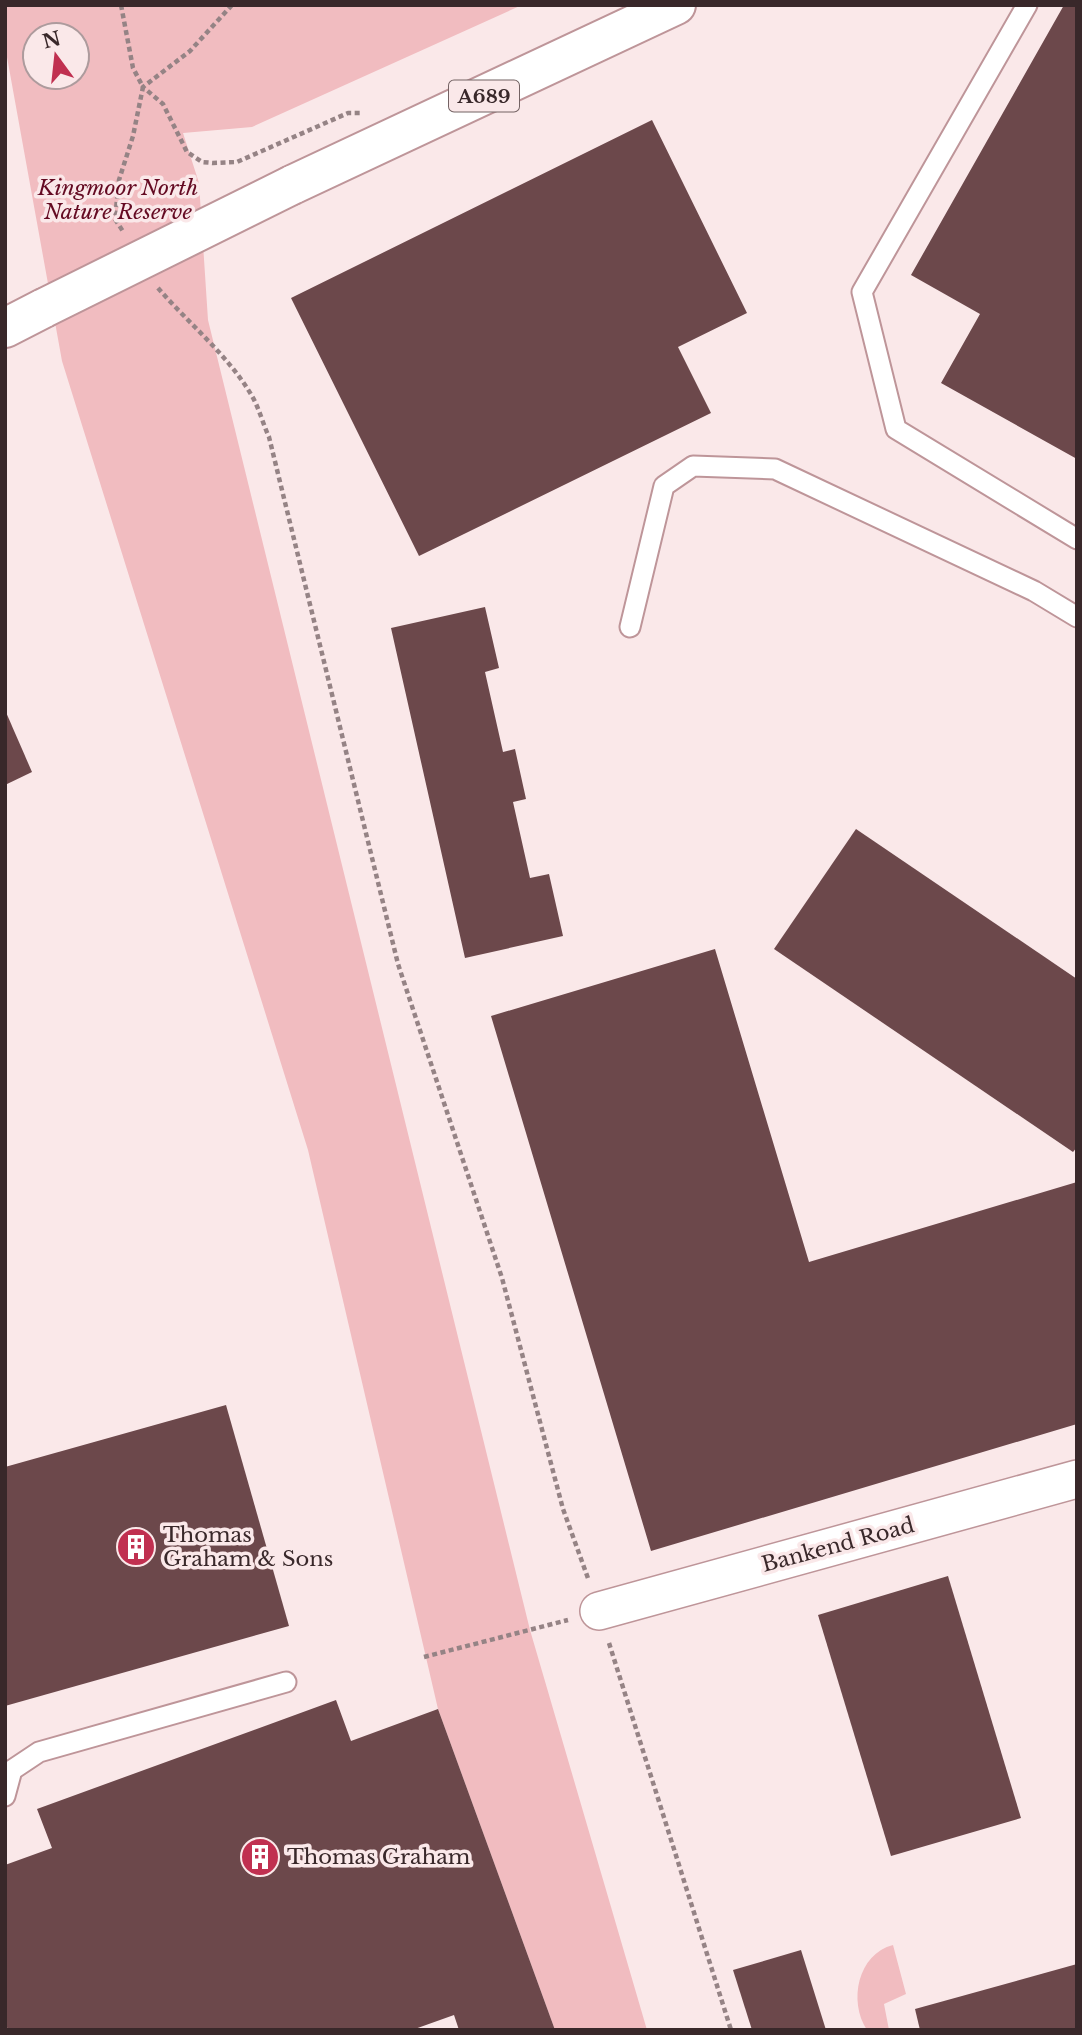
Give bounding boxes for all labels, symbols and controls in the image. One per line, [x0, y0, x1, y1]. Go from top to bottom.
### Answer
north arrow [21, 21, 91, 91]
text: N [40, 27, 63, 53]
road number: A689 [449, 80, 519, 111]
park label: Kingmoor North Nature Reserve [37, 175, 198, 225]
street label: Bankend Road [759, 1512, 917, 1578]
place label: Thomas Graham & Sons [163, 1522, 333, 1572]
building icon: Thomas Graham & Sons [115, 1526, 157, 1568]
building icon: Thomas Graham [239, 1836, 281, 1878]
place label: Thomas Graham [287, 1844, 471, 1870]

